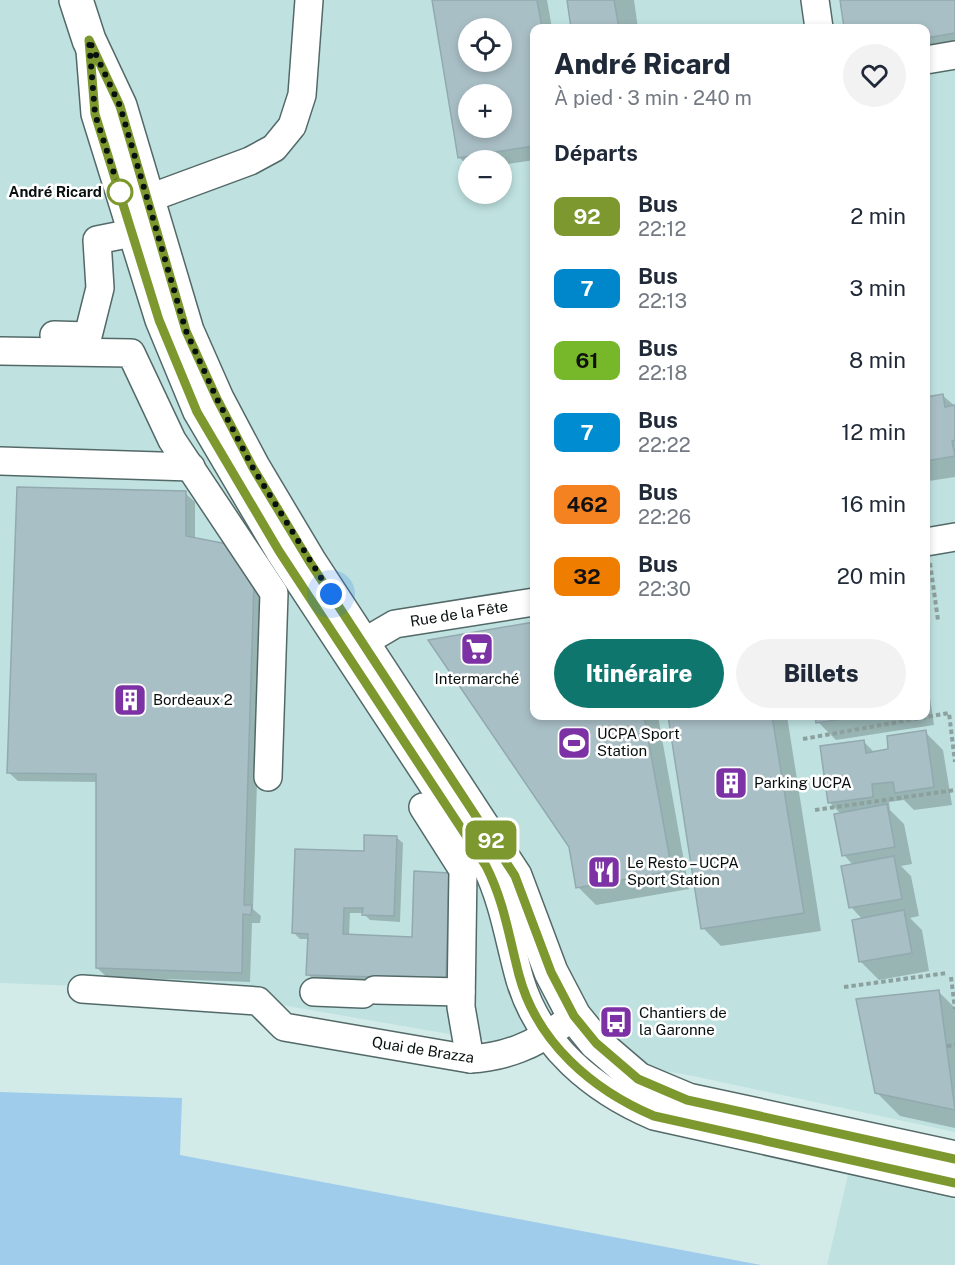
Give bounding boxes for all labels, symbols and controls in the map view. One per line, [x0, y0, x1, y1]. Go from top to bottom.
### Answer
map controls [458, 18, 512, 204]
button: locate [458, 18, 512, 72]
button: heart [843, 44, 906, 107]
text: André Ricard [554, 47, 731, 80]
button: + [458, 84, 512, 138]
text: À pied · 3 min · 240 m [554, 86, 752, 110]
text: Départs [554, 140, 638, 166]
button: − [458, 150, 512, 204]
marker: André Ricard [107, 179, 133, 205]
place label: André Ricard [9, 183, 102, 200]
text: Bus [638, 191, 678, 217]
text: 2 min [850, 203, 906, 229]
text: 92 [573, 204, 601, 229]
text: 22:12 [638, 217, 686, 241]
text: Bus [638, 263, 678, 289]
text: 3 min [849, 275, 906, 301]
text: 7 [580, 276, 594, 301]
text: 22:13 [638, 289, 687, 313]
text: Bus [638, 335, 678, 361]
text: 8 min [849, 347, 906, 373]
text: 61 [576, 348, 598, 373]
text: 22:18 [638, 361, 687, 385]
text: Bus [638, 407, 678, 433]
text: 12 min [841, 419, 906, 445]
text: 7 [580, 420, 594, 445]
text: 22:22 [638, 433, 691, 457]
text: Bus [638, 479, 678, 505]
text: 16 min [841, 491, 906, 517]
text: 462 [567, 492, 607, 517]
text: 22:26 [638, 505, 691, 529]
text: Bus [638, 551, 678, 577]
text: 20 min [837, 563, 906, 589]
text: 32 [573, 564, 601, 589]
text: 22:30 [638, 577, 691, 601]
your location [316, 579, 346, 609]
street label: Rue de la Fête [409, 597, 509, 630]
supermarket icon: Intermarché [459, 631, 495, 667]
button: Itinéraire [554, 639, 724, 708]
button: Billets [736, 639, 906, 708]
place label: Intermarché [435, 670, 519, 687]
building icon: Bordeaux 2 [112, 682, 148, 718]
place label: Bordeaux 2 [153, 691, 233, 708]
sports icon: UCPA Sport Station [556, 725, 592, 761]
place label: UCPA Sport Station [597, 725, 680, 759]
building icon: Parking UCPA [713, 765, 749, 801]
place label: Parking UCPA [754, 774, 852, 791]
line badge: 92 [464, 820, 518, 860]
text: 92 [477, 828, 505, 853]
restaurant icon: Le Resto – UCPA Sport Station [586, 854, 622, 890]
place label: Le Resto – UCPA Sport Station [627, 854, 739, 888]
bus stop icon: Chantiers de la Garonne [598, 1004, 634, 1040]
place label: Chantiers de la Garonne [639, 1004, 727, 1038]
street label: Quai de Brazza [371, 1033, 475, 1066]

